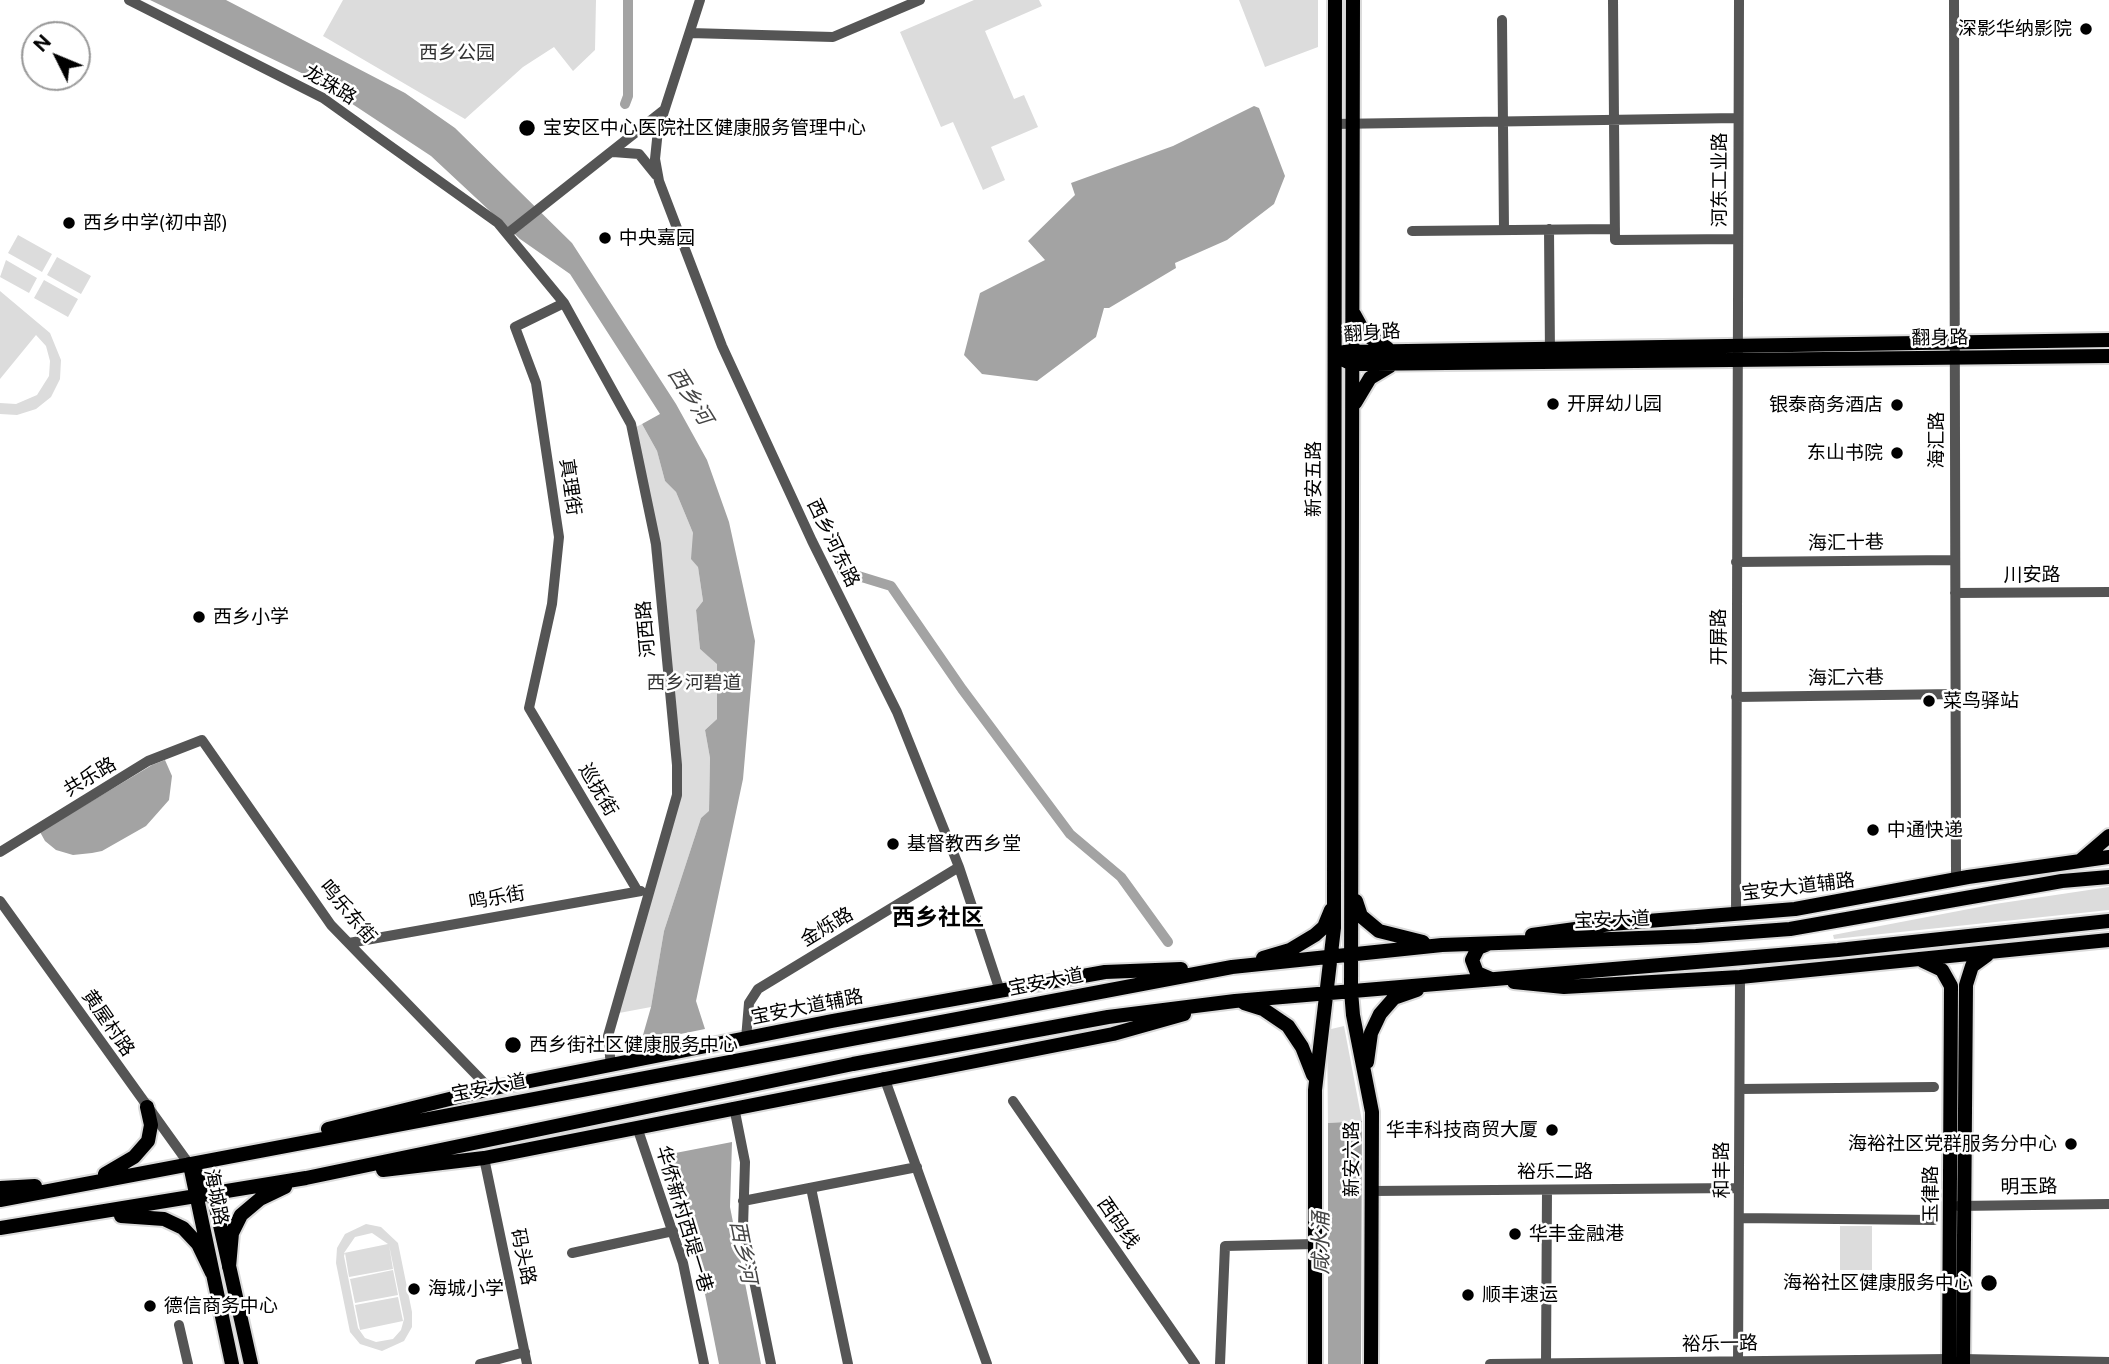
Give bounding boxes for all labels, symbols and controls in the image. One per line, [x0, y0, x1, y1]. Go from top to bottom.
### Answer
place label: 深影华纳影院 [1958, 18, 2072, 40]
north arrow [21, 21, 91, 91]
marker: 深影华纳影院 [2078, 21, 2094, 37]
text: N [29, 30, 55, 56]
park label: 西乡公园 [419, 42, 495, 64]
street label: 龙珠路 [300, 61, 360, 109]
place label: 宝安区中心医院社区健康服务管理中心 [543, 117, 866, 139]
marker: 宝安区中心医院社区健康服务管理中心 [517, 118, 537, 138]
street label: 河东工业路 [1709, 133, 1731, 227]
place label: 西乡中学(初中部) [83, 212, 228, 234]
marker: 西乡中学(初中部) [61, 215, 77, 231]
place label: 中央嘉园 [619, 227, 695, 249]
marker: 中央嘉园 [597, 230, 613, 246]
street label: 翻身路 [1343, 320, 1401, 346]
street label: 翻身路 [1911, 326, 1969, 350]
water label: 西乡河 [663, 363, 717, 429]
place label: 开屏幼儿园 [1567, 393, 1662, 415]
place label: 银泰商务酒店 [1769, 394, 1883, 416]
marker: 开屏幼儿园 [1545, 396, 1561, 412]
marker: 银泰商务酒店 [1889, 397, 1905, 413]
street label: 海汇路 [1926, 412, 1948, 468]
street label: 新安五路 [1303, 441, 1325, 517]
place label: 东山书院 [1807, 442, 1883, 464]
marker: 东山书院 [1889, 445, 1905, 461]
street label: 真理街 [555, 457, 585, 517]
street label: 西乡河东路 [802, 495, 864, 591]
street label: 海汇十巷 [1808, 531, 1884, 555]
street label: 川安路 [2004, 564, 2060, 586]
street label: 河西路 [632, 600, 660, 658]
place label: 西乡小学 [213, 606, 289, 628]
marker: 西乡小学 [191, 609, 207, 625]
street label: 开屏路 [1708, 609, 1730, 665]
street label: 海汇六巷 [1808, 666, 1884, 690]
park label: 西乡河碧道 [647, 672, 741, 694]
place label: 菜鸟驿站 [1943, 690, 2019, 712]
marker: 菜鸟驿站 [1921, 693, 1937, 709]
street label: 共乐路 [60, 753, 120, 801]
street label: 巡抚街 [574, 760, 622, 820]
place label: 中通快递 [1887, 819, 1963, 841]
marker: 中通快递 [1865, 822, 1881, 838]
place label: 基督教西乡堂 [907, 833, 1021, 855]
marker: 基督教西乡堂 [885, 836, 901, 852]
street label: 宝安大道辅路 [1740, 869, 1856, 905]
street label: 鸣乐东街 [315, 876, 381, 948]
street label: 鸣乐街 [467, 882, 527, 914]
street label: 金烁路 [797, 903, 857, 951]
district label: 西乡社区 [892, 904, 984, 932]
street label: 宝安大道 [1574, 907, 1650, 933]
street label: 宝安大道 [1007, 964, 1085, 1000]
street label: 黄屋村路 [77, 985, 139, 1061]
street label: 宝安大道辅路 [749, 985, 865, 1029]
place label: 西乡街社区健康服务中心 [529, 1034, 738, 1056]
marker: 西乡街社区健康服务中心 [503, 1035, 523, 1055]
street label: 宝安大道 [450, 1070, 528, 1106]
place label: 华丰科技商贸大厦 [1386, 1119, 1538, 1141]
street label: 新安六路 [1341, 1121, 1363, 1197]
marker: 华丰科技商贸大厦 [1544, 1122, 1560, 1138]
place label: 海裕社区党群服务分中心 [1848, 1133, 2057, 1155]
marker: 海裕社区党群服务分中心 [2063, 1136, 2079, 1152]
street label: 和丰路 [1711, 1142, 1733, 1198]
street label: 华侨新村西堤一巷 [651, 1143, 717, 1295]
street label: 裕乐二路 [1517, 1161, 1593, 1183]
street label: 玉律路 [1920, 1166, 1942, 1222]
street label: 海城路 [199, 1167, 233, 1227]
street label: 明玉路 [2000, 1175, 2058, 1199]
street label: 西码线 [1092, 1193, 1144, 1253]
water label: 咸水涌 [1309, 1212, 1335, 1274]
water label: 西乡河 [725, 1219, 761, 1285]
place label: 华丰金融港 [1529, 1223, 1624, 1245]
marker: 华丰金融港 [1507, 1226, 1523, 1242]
street label: 码头路 [506, 1227, 540, 1287]
place label: 海裕社区健康服务中心 [1783, 1272, 1973, 1294]
marker: 海裕社区健康服务中心 [1979, 1273, 1999, 1293]
place label: 海城小学 [428, 1278, 504, 1300]
marker: 海城小学 [406, 1281, 422, 1297]
place label: 顺丰速运 [1482, 1284, 1558, 1306]
marker: 顺丰速运 [1460, 1287, 1476, 1303]
place label: 德信商务中心 [164, 1295, 278, 1317]
marker: 德信商务中心 [142, 1298, 158, 1314]
street label: 裕乐一路 [1682, 1332, 1758, 1356]

